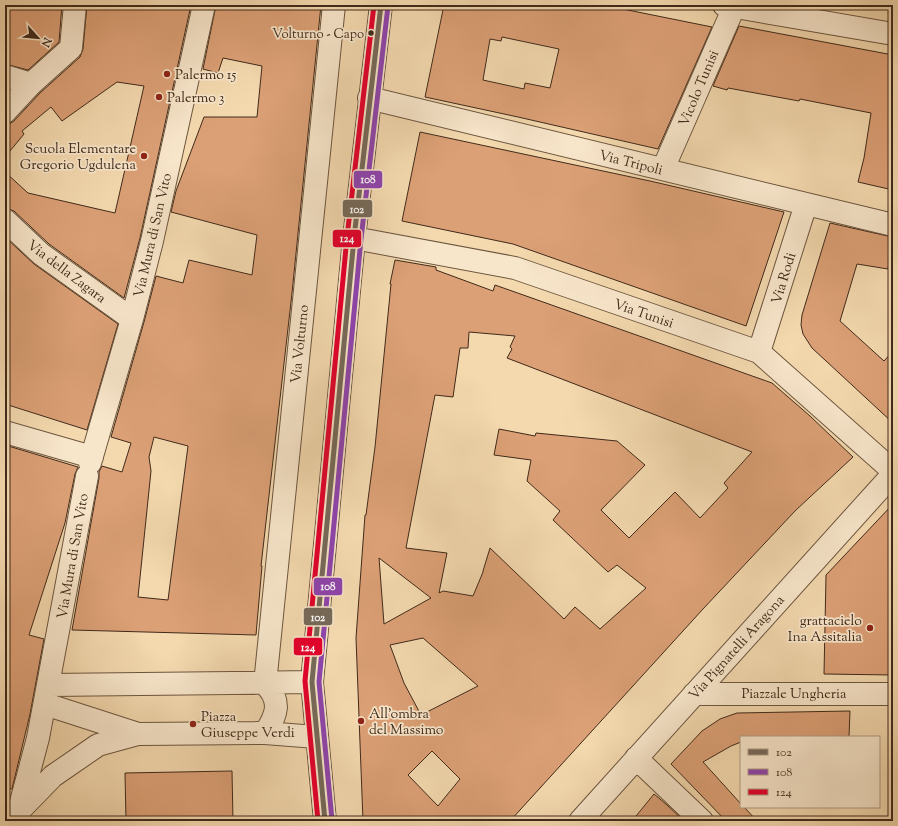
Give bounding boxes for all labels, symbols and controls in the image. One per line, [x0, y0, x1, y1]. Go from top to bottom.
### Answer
north arrow [18, 18, 58, 58]
place label: Volturno - Capo [272, 26, 364, 44]
marker: Volturno - Capo [366, 28, 376, 38]
text: N [37, 34, 56, 50]
street label: Vicolo Tunisi [675, 48, 725, 130]
place label: Palermo 15 [175, 66, 237, 86]
marker: Palermo 15 [162, 69, 172, 79]
place label: Palermo 3 [167, 89, 225, 109]
marker: Palermo 3 [154, 92, 164, 102]
place label: Scuola Elementare Gregorio Ugdulena [20, 140, 137, 176]
street label: Via Tripoli [597, 146, 664, 181]
marker: Scuola Elementare Gregorio Ugdulena [139, 151, 149, 161]
line badge: 108 [353, 170, 383, 189]
street label: Via Mura di San Vito [130, 171, 178, 300]
text: 108 [360, 172, 376, 188]
line badge: 102 [342, 199, 373, 218]
text: 102 [349, 202, 365, 218]
line badge: 124 [332, 229, 362, 248]
text: 124 [339, 231, 355, 247]
street label: Via della Zagara [22, 236, 110, 309]
street label: Via Rodi [768, 250, 802, 307]
street label: Via Tunisi [611, 295, 676, 334]
street label: Via Volturno [287, 304, 315, 385]
street label: Via Mura di San Vito [53, 492, 95, 621]
line badge: 108 [313, 577, 343, 596]
text: 108 [320, 579, 336, 595]
street label: Via Pignatelli Aragona [685, 591, 790, 705]
line badge: 102 [303, 607, 333, 626]
text: 102 [310, 610, 326, 626]
place label: grattacielo Ina Assitalia [788, 612, 863, 648]
marker: grattacielo Ina Assitalia [865, 623, 875, 633]
line badge: 124 [293, 637, 323, 656]
text: 124 [300, 640, 316, 656]
street label: Piazzale Ungheria [741, 685, 847, 705]
place label: All'ombra del Massimo [369, 705, 444, 741]
place label: Piazza Giuseppe Verdi [201, 708, 295, 744]
marker: All'ombra del Massimo [356, 716, 366, 726]
marker: Piazza Giuseppe Verdi [188, 719, 198, 729]
legend [740, 736, 880, 808]
text: 102 [776, 744, 792, 762]
text: 108 [776, 764, 792, 782]
text: 124 [776, 784, 792, 802]

